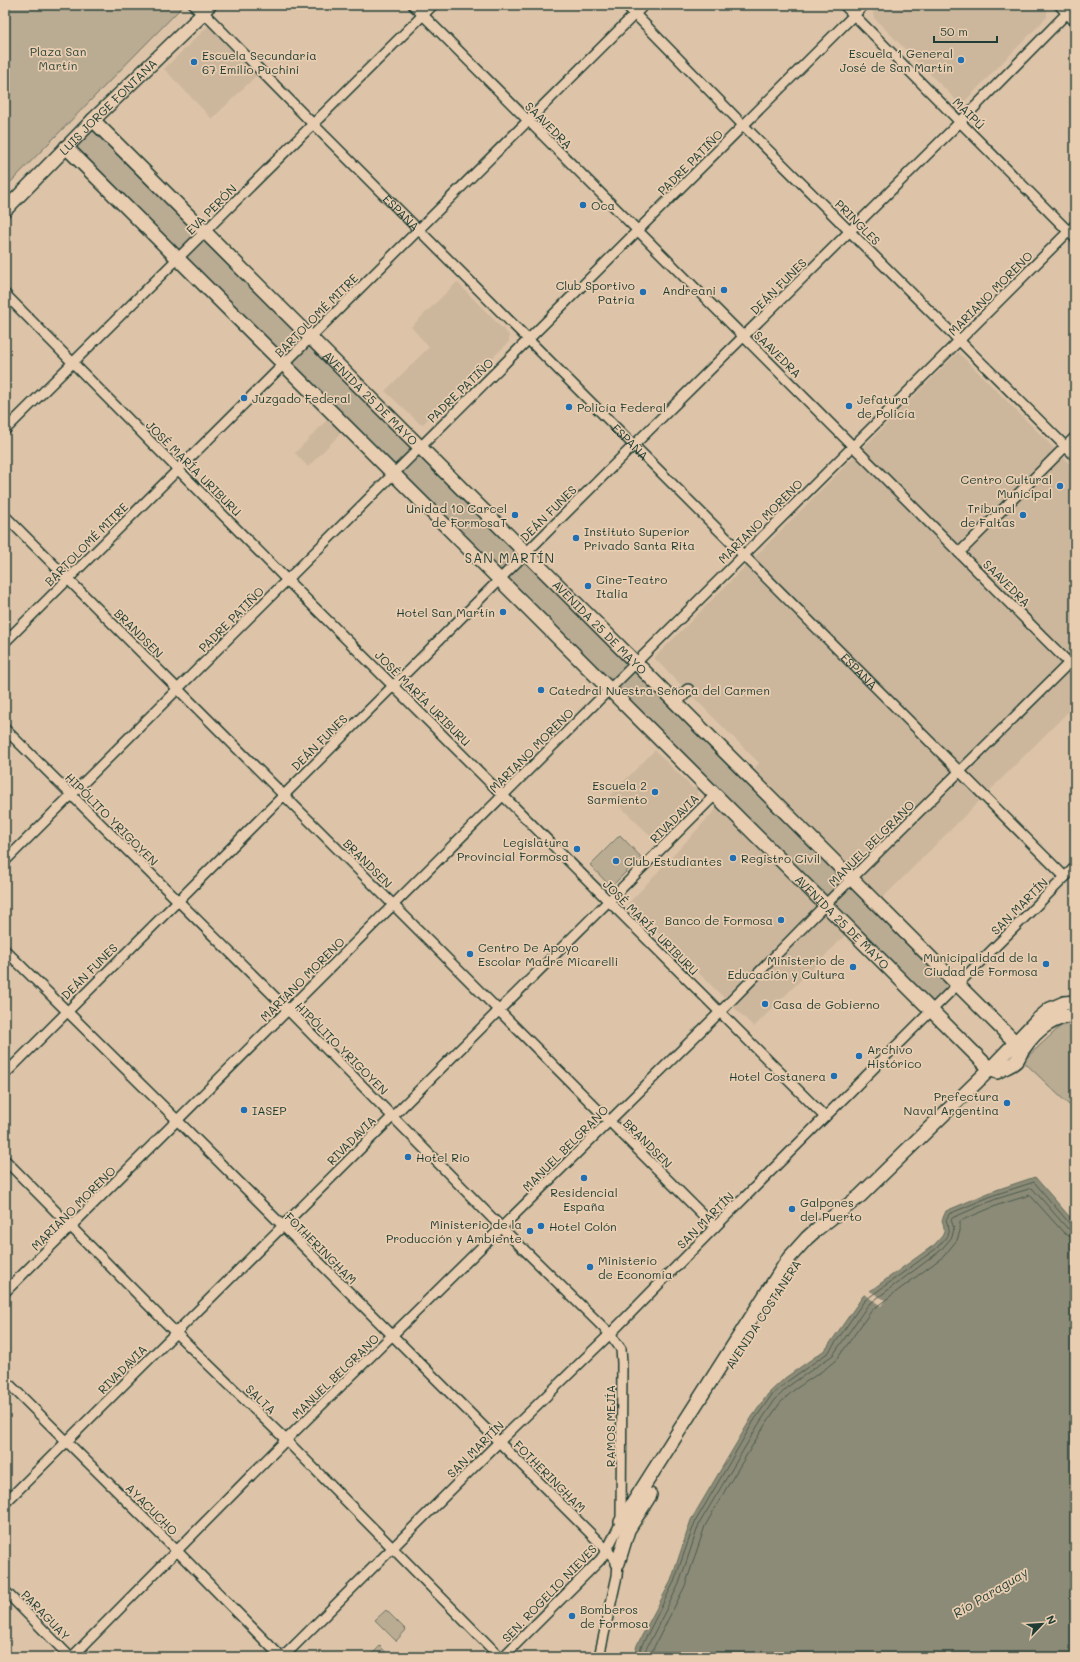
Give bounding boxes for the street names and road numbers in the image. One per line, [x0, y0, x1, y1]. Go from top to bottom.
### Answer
street label: LUIS JORGE FONTANA [56, 55, 160, 158]
street label: MAIPÚ [950, 94, 988, 132]
street label: SAAVEDRA [522, 98, 576, 152]
street label: PADRE PATIÑO [654, 126, 726, 198]
street label: EVA PERÓN [182, 180, 240, 238]
street label: ESPAÑA [380, 191, 423, 234]
street label: PRINGLES [832, 196, 884, 248]
street label: MARIANO MORENO [944, 247, 1036, 339]
street label: DEÁN FUNES [746, 254, 810, 318]
street label: BARTOLOMÉ MITRE [271, 270, 361, 360]
street label: SAAVEDRA [751, 327, 805, 381]
street label: AVENIDA 25 DE MAYO [320, 347, 422, 449]
street label: PADRE PATIÑO [423, 354, 497, 426]
street label: JOSÉ MARÍA URIBURU [143, 417, 245, 519]
street label: ESPAÑA [609, 420, 652, 464]
street label: MARIANO MORENO [714, 475, 806, 567]
street label: DEÁN FUNES [516, 481, 580, 545]
street label: BARTOLOMÉ MITRE [41, 499, 131, 589]
street label: SAAVEDRA [980, 556, 1034, 610]
street label: AVENIDA 25 DE MAYO [549, 576, 651, 678]
street label: PADRE PATIÑO [195, 583, 267, 655]
street label: BRANDSEN [111, 605, 167, 661]
street label: JOSÉ MARÍA URIBURU [372, 647, 474, 749]
street label: ESPAÑA [838, 649, 881, 693]
street label: MARIANO MORENO [485, 704, 577, 796]
street label: DEÁN FUNES [287, 710, 351, 774]
street label: HIPÓLITO YRIGOYEN [62, 769, 162, 869]
street label: RIVADAVIA [646, 790, 702, 846]
street label: MANUEL BELGRANO [824, 796, 918, 890]
street label: BRANDSEN [340, 835, 396, 891]
street label: AVENIDA 25 DE MAYO [792, 871, 893, 973]
street label: SAN MARTÍN [987, 874, 1051, 938]
street label: JOSÉ MARÍA URIBURU [600, 876, 702, 978]
street label: MARIANO MORENO [256, 933, 348, 1025]
street label: DEÁN FUNES [57, 939, 121, 1003]
street label: HIPÓLITO YRIGOYEN [292, 998, 392, 1098]
street label: MANUEL BELGRANO [518, 1101, 612, 1195]
street label: RIVADAVIA [323, 1112, 379, 1168]
street label: BRANDSEN [620, 1115, 676, 1171]
street label: MARIANO MORENO [27, 1162, 119, 1254]
street label: SAN MARTÍN [673, 1188, 737, 1252]
street label: FOTHERINGHAM [282, 1209, 360, 1287]
street label: AVENIDA COSTANERA [722, 1256, 804, 1372]
street label: MANUEL BELGRANO [288, 1330, 382, 1422]
street label: RIVADAVIA [94, 1341, 150, 1397]
street label: SALTA [242, 1381, 280, 1417]
street label: RAMOS MEJÍA [602, 1385, 618, 1467]
street label: SAN MARTÍN [443, 1417, 507, 1481]
street label: FOTHERINGHAM [511, 1437, 589, 1515]
street label: AYACUCHO [123, 1480, 181, 1538]
street label: SEN. ROGELIO NIEVES [498, 1540, 600, 1645]
street label: PARAGUAY [18, 1587, 74, 1644]

